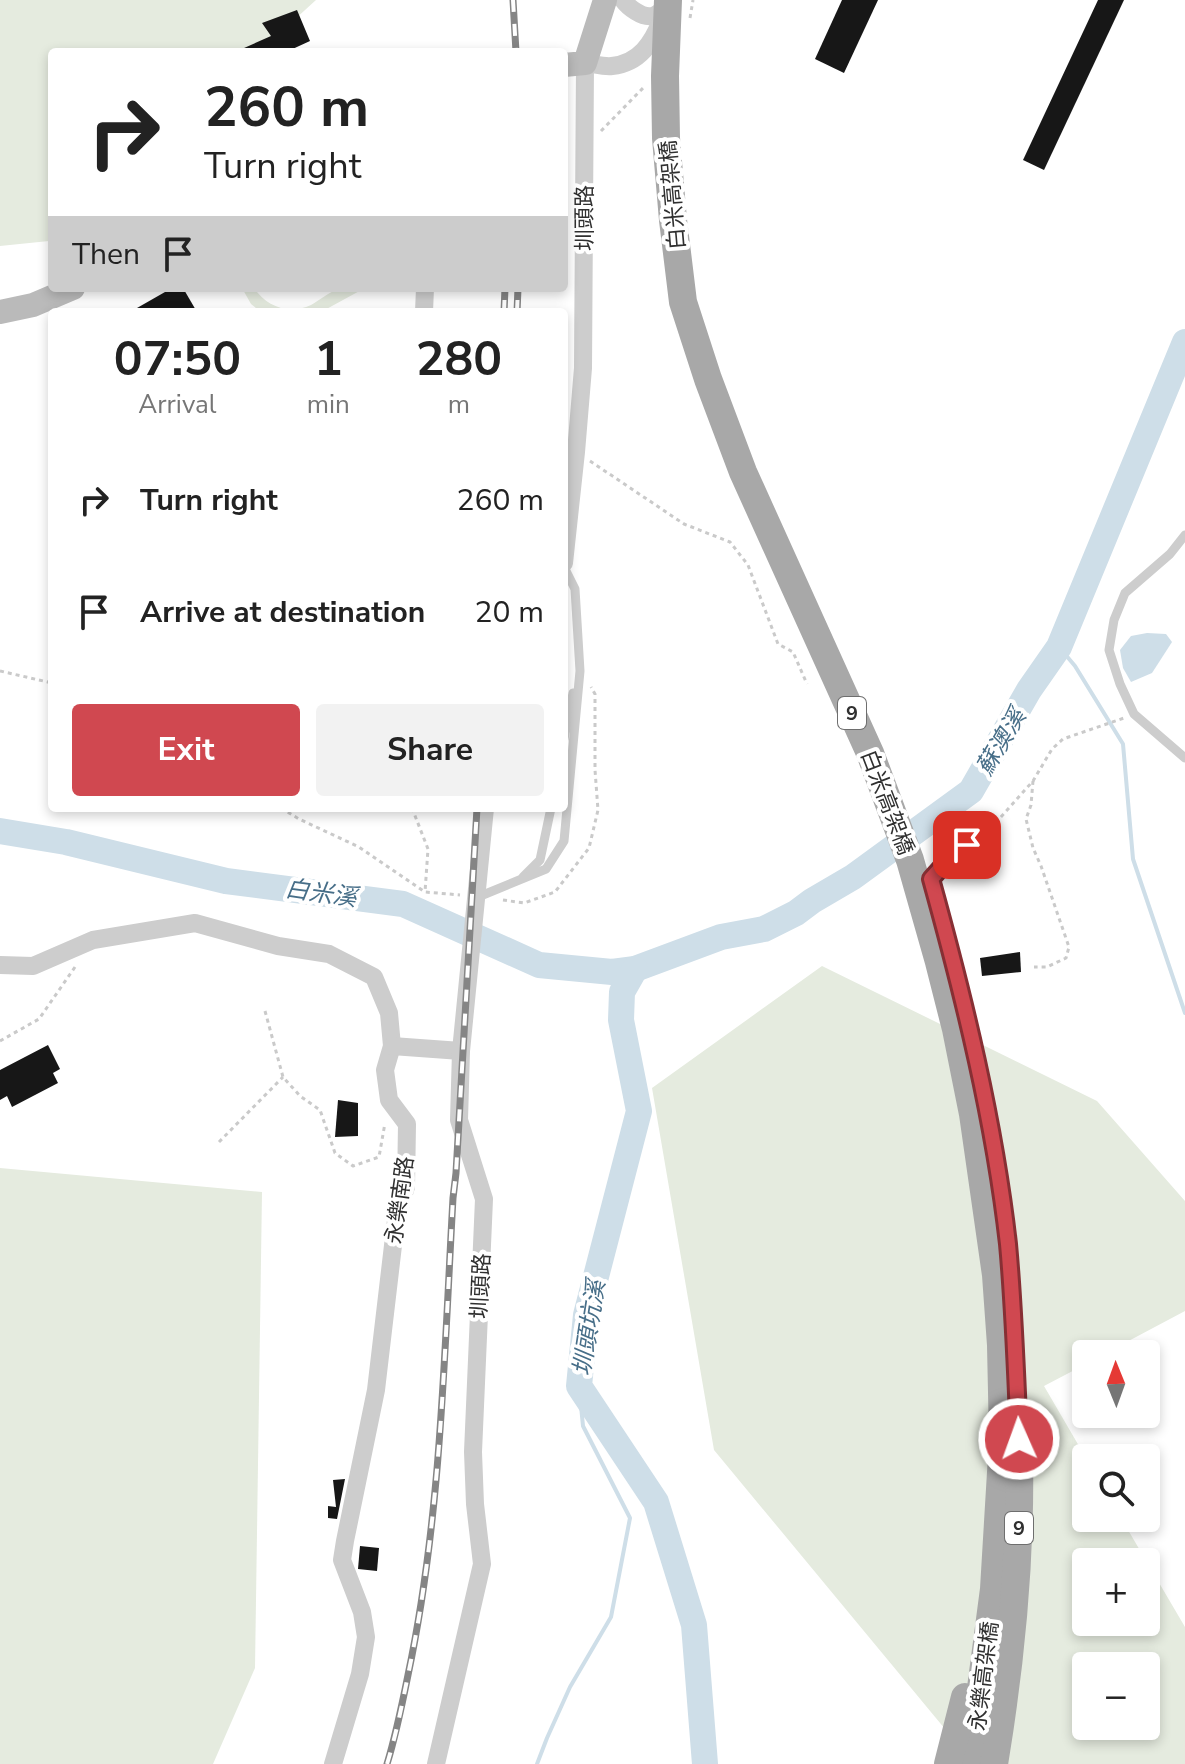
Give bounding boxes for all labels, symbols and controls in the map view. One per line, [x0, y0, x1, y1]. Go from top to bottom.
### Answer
text: 260 m [204, 69, 369, 146]
icon: right [72, 80, 176, 184]
street label: 白米高架橋 [653, 139, 693, 251]
text: Turn right [204, 142, 361, 191]
street label: 圳頭路 [570, 185, 600, 251]
icon: arrive [156, 232, 200, 276]
text: Then [72, 234, 140, 275]
text: 07:50 [114, 326, 241, 392]
text: 1 [314, 326, 343, 392]
text: 280 [416, 326, 502, 392]
text: Arrival [138, 387, 217, 422]
text: min [307, 387, 350, 422]
text: m [448, 387, 470, 422]
icon: right [72, 478, 116, 522]
text: Turn right [140, 480, 278, 521]
text: 260 m [457, 480, 544, 521]
icon: arrive [72, 590, 116, 634]
text: Arrive at destination [140, 592, 425, 633]
text: 20 m [475, 592, 544, 633]
road number: 9 [838, 697, 866, 729]
water label: 蘇澳溪 [969, 700, 1035, 781]
button: Exit [72, 704, 300, 796]
button: Share [316, 704, 544, 796]
street label: 白米高架橋 [853, 746, 921, 859]
pin [933, 811, 1001, 879]
icon: arrive [945, 823, 989, 867]
water label: 白米溪 [283, 872, 362, 914]
street label: 永樂南路 [379, 1154, 421, 1246]
street label: 圳頭路 [464, 1252, 498, 1320]
water label: 圳頭坑溪 [566, 1275, 613, 1378]
north arrow [1072, 1340, 1160, 1428]
map controls [1072, 1340, 1160, 1740]
position arrow [977, 1397, 1061, 1481]
button: search [1072, 1444, 1160, 1532]
road number: 9 [1005, 1512, 1033, 1544]
button: + [1072, 1548, 1160, 1636]
street label: 永樂高架橋 [962, 1620, 1006, 1733]
button: − [1072, 1652, 1160, 1740]

